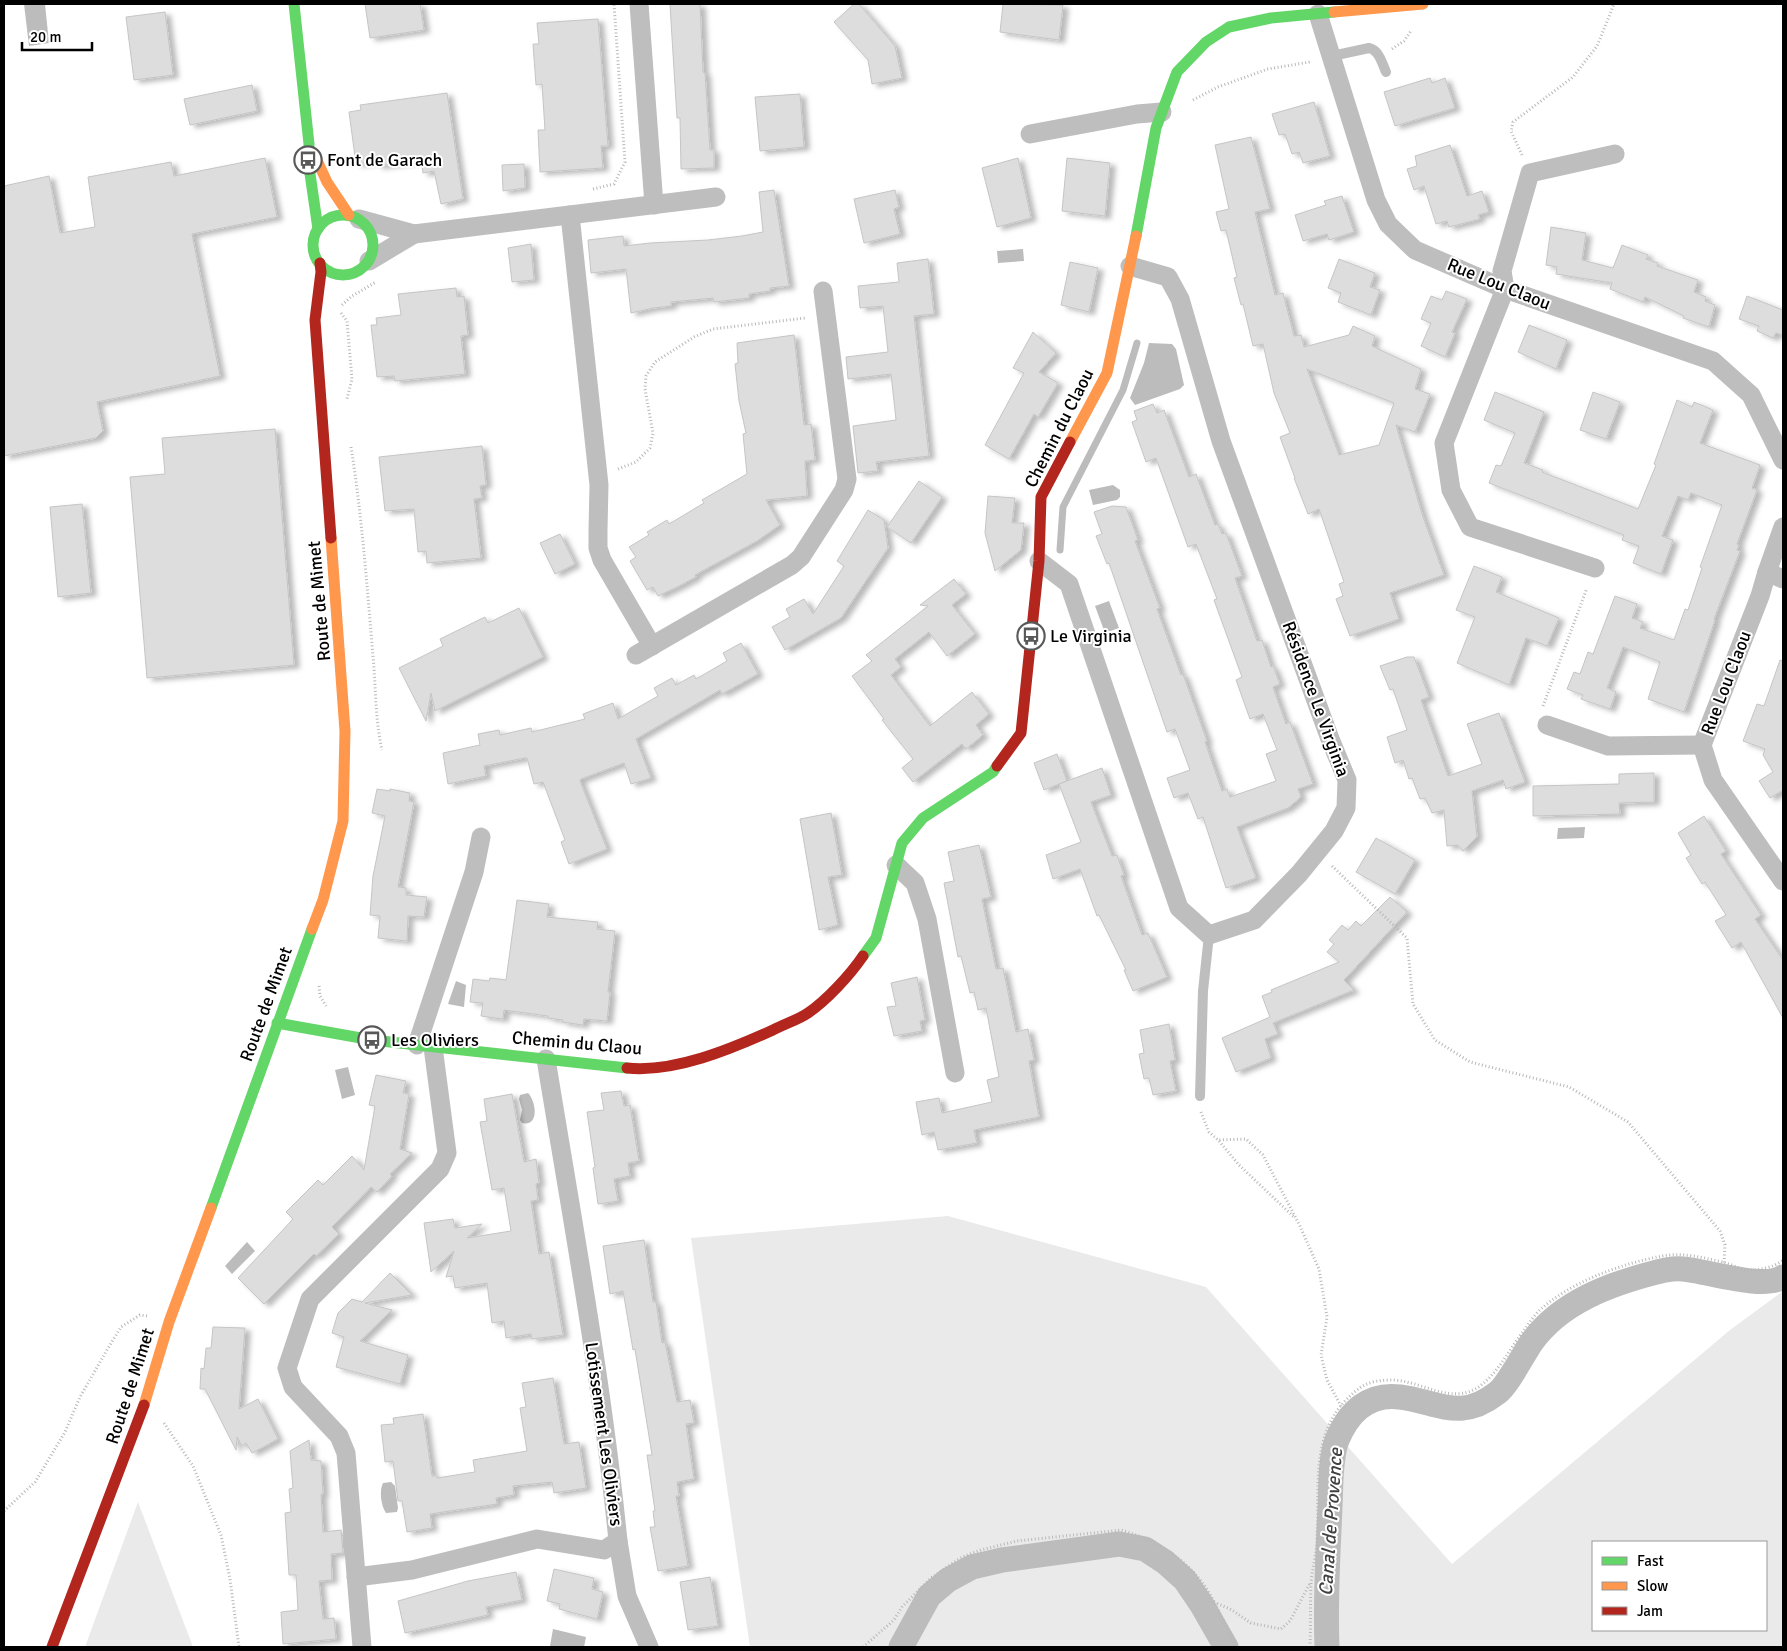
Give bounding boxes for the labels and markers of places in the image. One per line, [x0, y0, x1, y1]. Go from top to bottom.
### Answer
bus stop icon: Font de Garach [293, 145, 323, 175]
place label: Font de Garach [327, 149, 442, 171]
bus stop icon: Le Virginia [1016, 621, 1046, 651]
place label: Le Virginia [1050, 625, 1132, 647]
bus stop icon: Les Oliviers [357, 1025, 387, 1055]
place label: Les Oliviers [391, 1029, 479, 1051]

